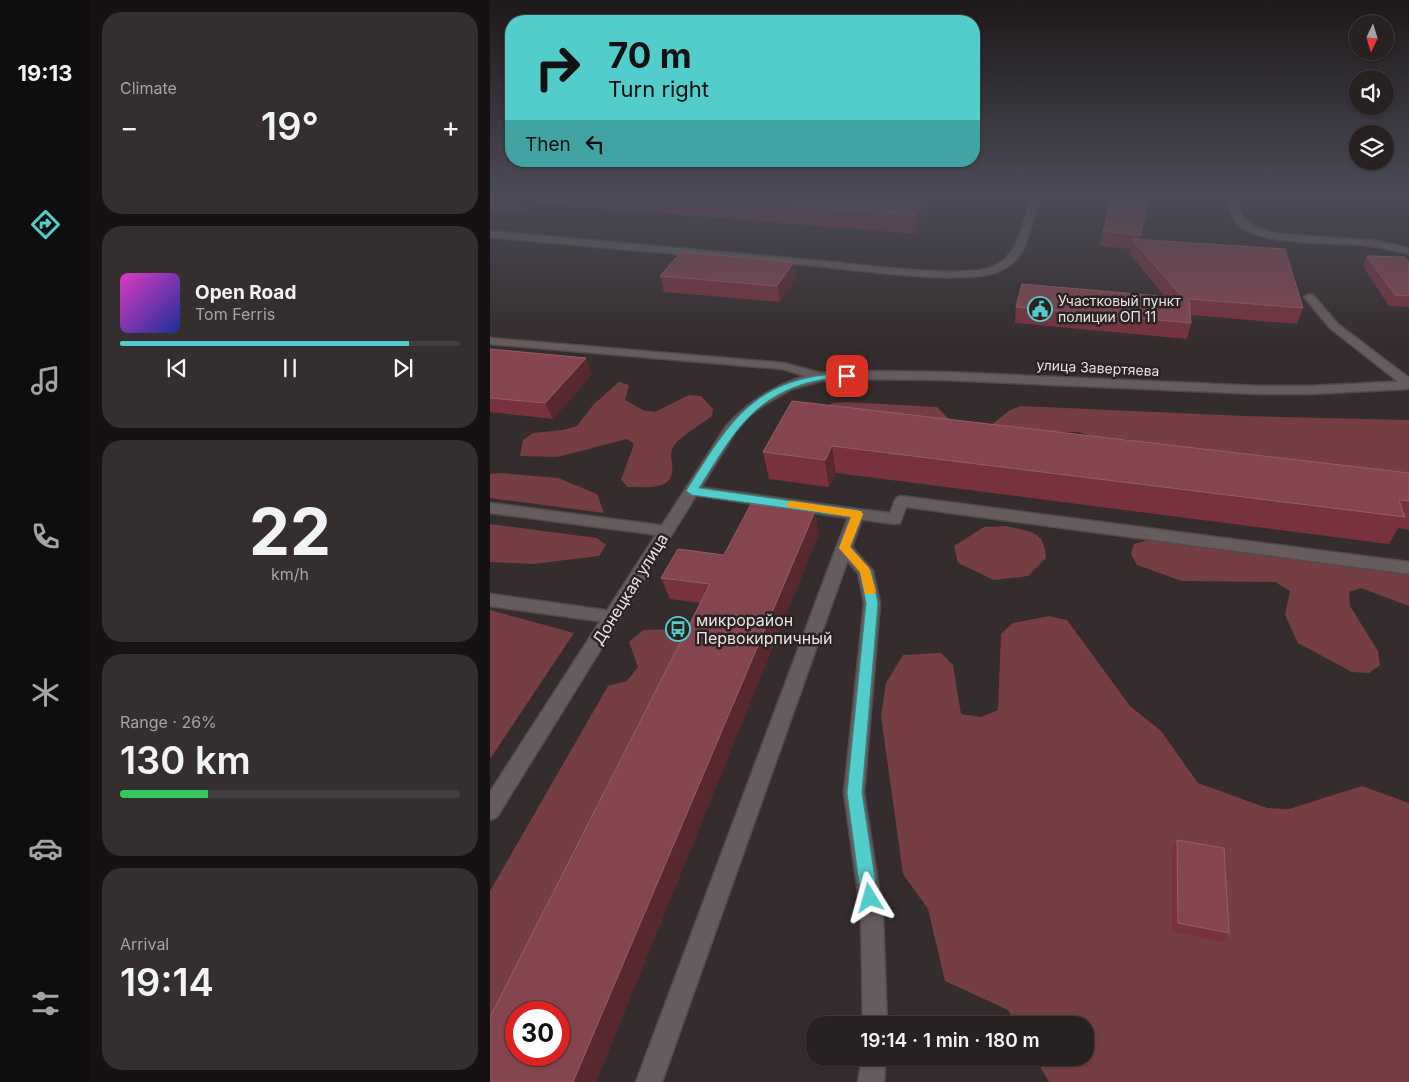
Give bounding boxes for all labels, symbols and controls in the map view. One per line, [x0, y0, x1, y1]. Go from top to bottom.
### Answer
north arrow [1349, 15, 1394, 60]
map controls [1349, 15, 1394, 170]
text: 70 m [608, 34, 692, 76]
icon: right [525, 35, 590, 100]
text: 19:13 [18, 60, 72, 86]
button: sound [1349, 70, 1394, 115]
text: Turn right [608, 76, 709, 102]
text: Climate [120, 78, 177, 98]
text: 19° [261, 103, 319, 149]
text: − [120, 110, 139, 144]
text: + [441, 110, 460, 144]
button: layers [1349, 125, 1394, 170]
icon: left [581, 130, 609, 158]
text: Then [525, 133, 571, 156]
icon: directions [28, 207, 63, 242]
text: Open Road [195, 281, 296, 304]
place label: Участковый пункт полиции ОП 11 [1058, 292, 1181, 325]
public building icon: Участковый пункт полиции ОП 11 [1027, 296, 1053, 322]
text: Tom Ferris [195, 304, 275, 324]
icon: previous [163, 354, 191, 382]
icon: pause [276, 354, 304, 382]
icon: next [389, 354, 417, 382]
pin [826, 355, 868, 397]
street label: улица Завертяева [1036, 356, 1160, 379]
icon: arrive [833, 362, 861, 390]
icon: music [28, 363, 63, 398]
text: 22 [249, 492, 331, 571]
icon: phone [28, 519, 63, 554]
street label: Донецкая улица [588, 530, 672, 648]
text: km/h [271, 564, 309, 584]
place label: микрорайон Первокирпичный [696, 610, 832, 648]
bus stop icon: микрорайон Первокирпичный [665, 616, 691, 642]
icon: climate [28, 675, 63, 710]
text: Range · 26% [120, 712, 217, 732]
text: 130 km [120, 737, 251, 783]
icon: car [28, 831, 63, 866]
position arrow [843, 871, 895, 923]
text: Arrival [120, 934, 169, 954]
text: 19:14 [120, 959, 214, 1005]
icon: filters [28, 986, 63, 1021]
speed limit sign: 30 [505, 1001, 570, 1066]
text: 19:14 · 1 min · 180 m [860, 1029, 1040, 1052]

